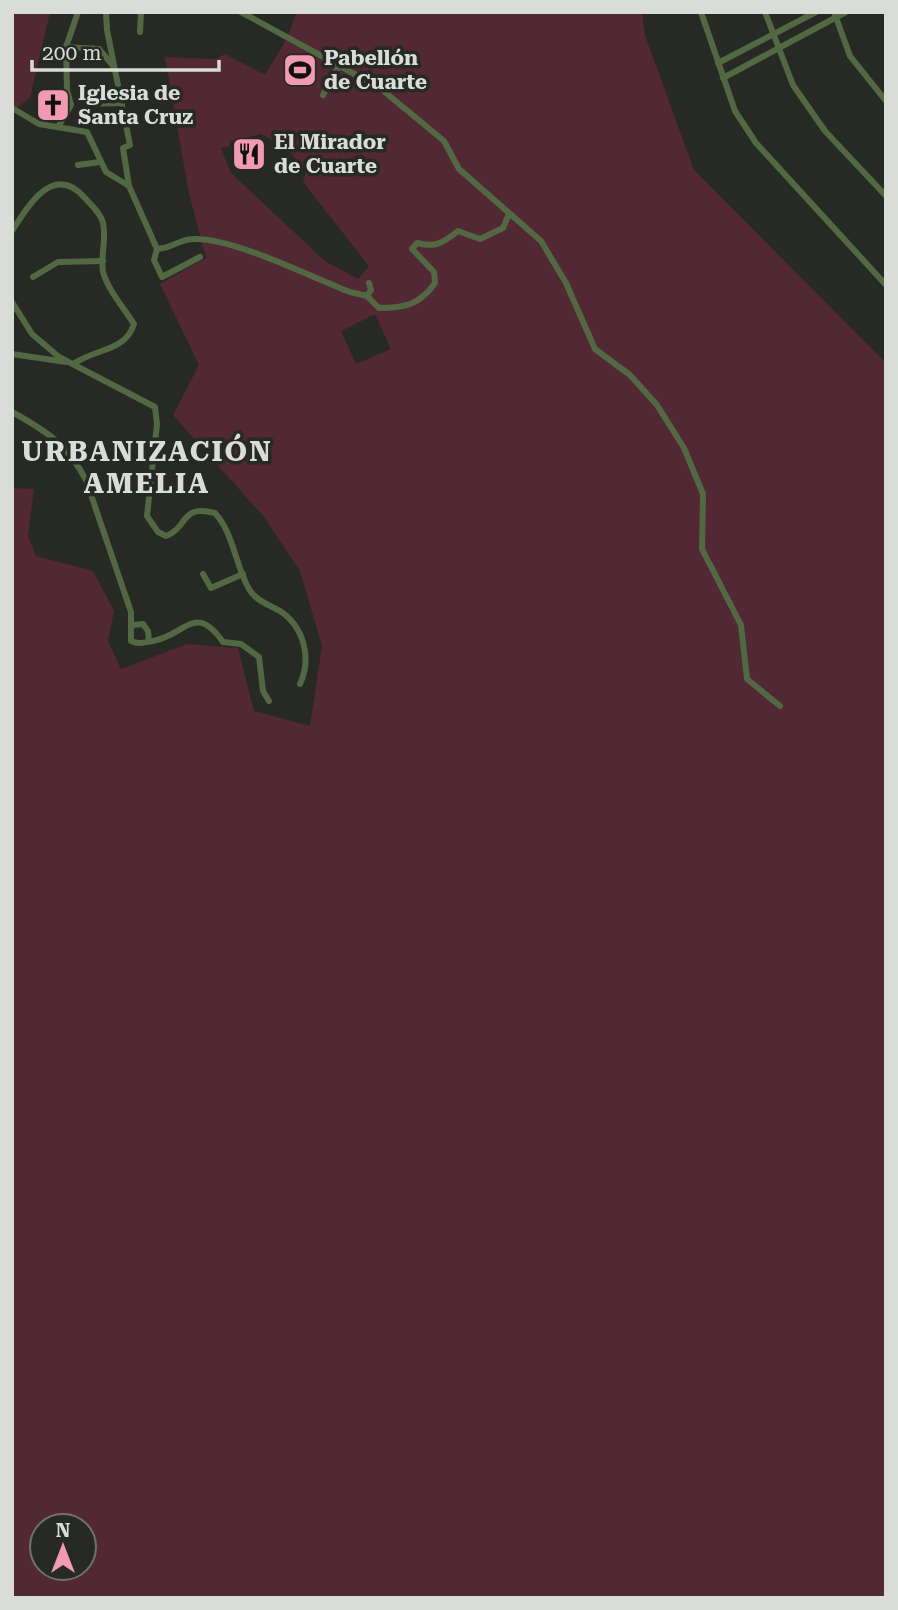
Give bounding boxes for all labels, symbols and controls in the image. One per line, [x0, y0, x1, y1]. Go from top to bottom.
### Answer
scale bar [32, 28, 219, 72]
text: 200 m [42, 41, 102, 65]
place label: Pabellón de Cuarte [324, 46, 427, 94]
sports icon: Pabellón de Cuarte [281, 51, 319, 89]
place label: Iglesia de Santa Cruz [78, 81, 193, 129]
church icon: Iglesia de Santa Cruz [34, 86, 72, 124]
place label: El Mirador de Cuarte [274, 130, 386, 178]
restaurant icon: El Mirador de Cuarte [230, 135, 268, 173]
district label: URBANIZACIÓN AMELIA [21, 433, 273, 500]
north arrow [28, 1512, 98, 1582]
text: N [56, 1519, 71, 1542]

